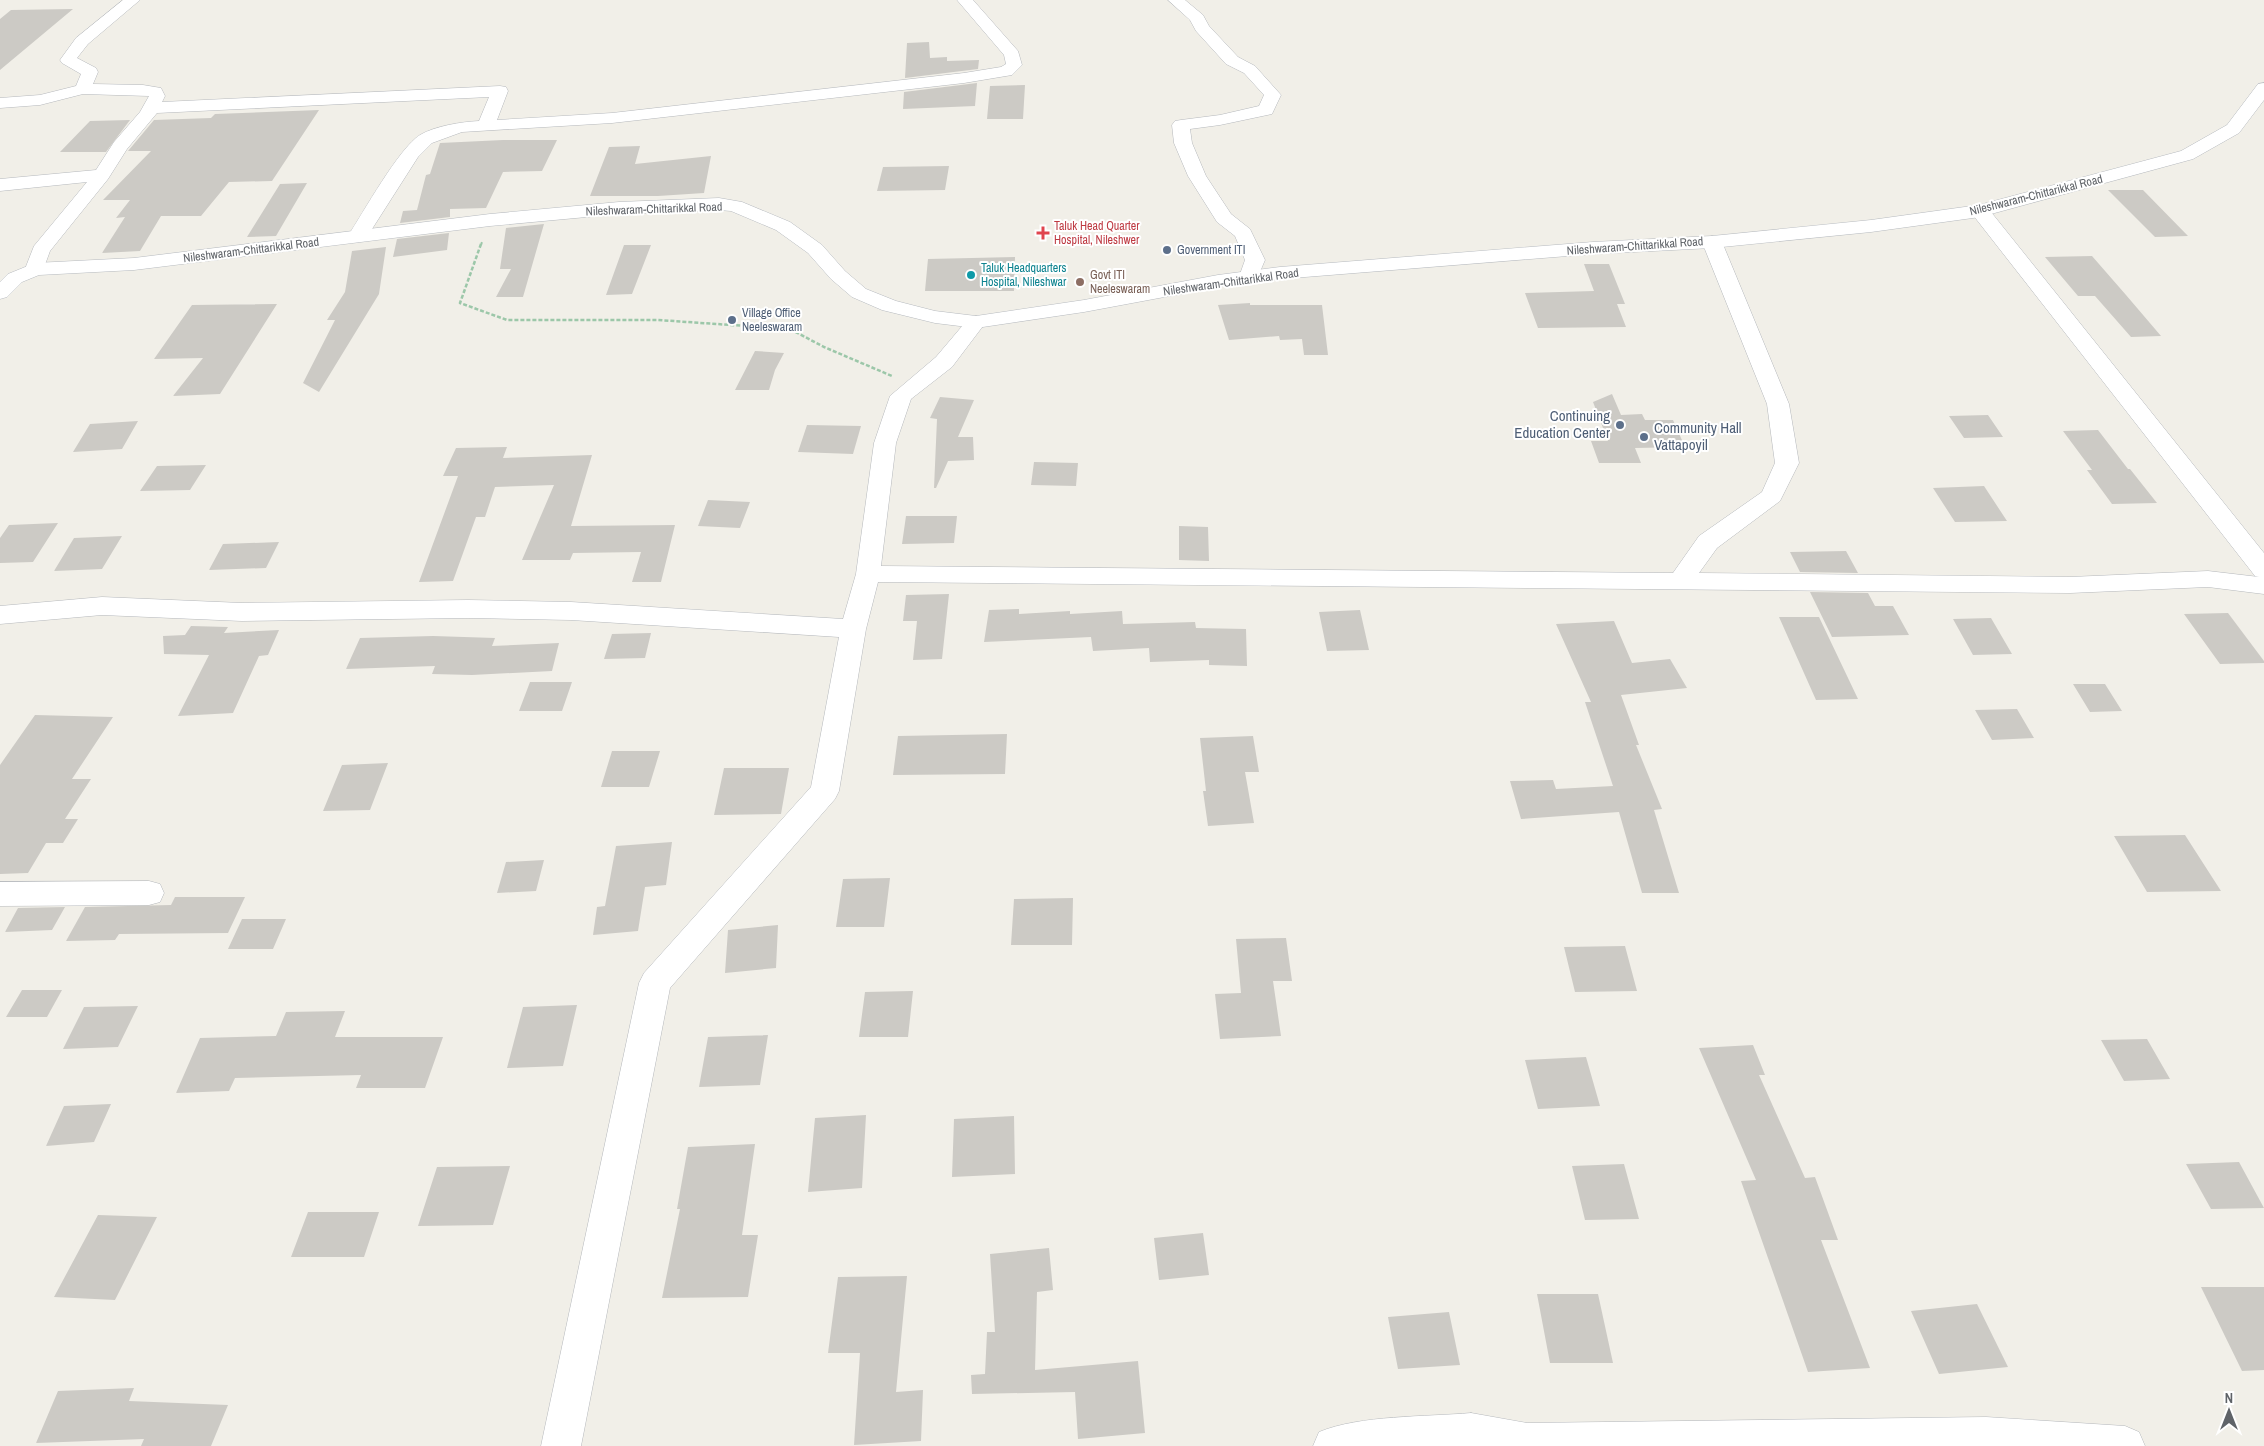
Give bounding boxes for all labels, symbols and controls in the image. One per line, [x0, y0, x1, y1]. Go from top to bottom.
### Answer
street label: Nileshwaram-Chittarikkal Road [1968, 171, 2104, 219]
street label: Nileshwaram-Chittarikkal Road [585, 199, 723, 219]
place label: Taluk Head Quarter Hospital, Nileshwer [1054, 218, 1140, 248]
marker: Taluk Head Quarter Hospital, Nileshwer [1036, 226, 1050, 240]
street label: Nileshwaram-Chittarikkal Road [1566, 233, 1704, 259]
street label: Nileshwaram-Chittarikkal Road [182, 234, 320, 266]
place label: Government ITI [1177, 242, 1245, 258]
marker: Government ITI [1161, 244, 1173, 256]
place label: Taluk Headquarters Hospital, Nileshwar [981, 260, 1067, 290]
street label: Nileshwaram-Chittarikkal Road [1162, 265, 1300, 299]
place label: Govt ITI Neeleswaram [1090, 267, 1150, 297]
marker: Taluk Headquarters Hospital, Nileshwar [965, 269, 977, 281]
marker: Govt ITI Neeleswaram [1074, 276, 1086, 288]
place label: Village Office Neeleswaram [742, 305, 802, 335]
marker: Village Office Neeleswaram [726, 314, 738, 326]
place label: Continuing Education Center [1514, 405, 1610, 443]
place label: Community Hall Vattapoyil [1654, 417, 1741, 455]
marker: Continuing Education Center [1614, 419, 1626, 431]
marker: Community Hall Vattapoyil [1638, 431, 1650, 443]
north arrow [2204, 1386, 2254, 1436]
text: N [2225, 1389, 2233, 1407]

